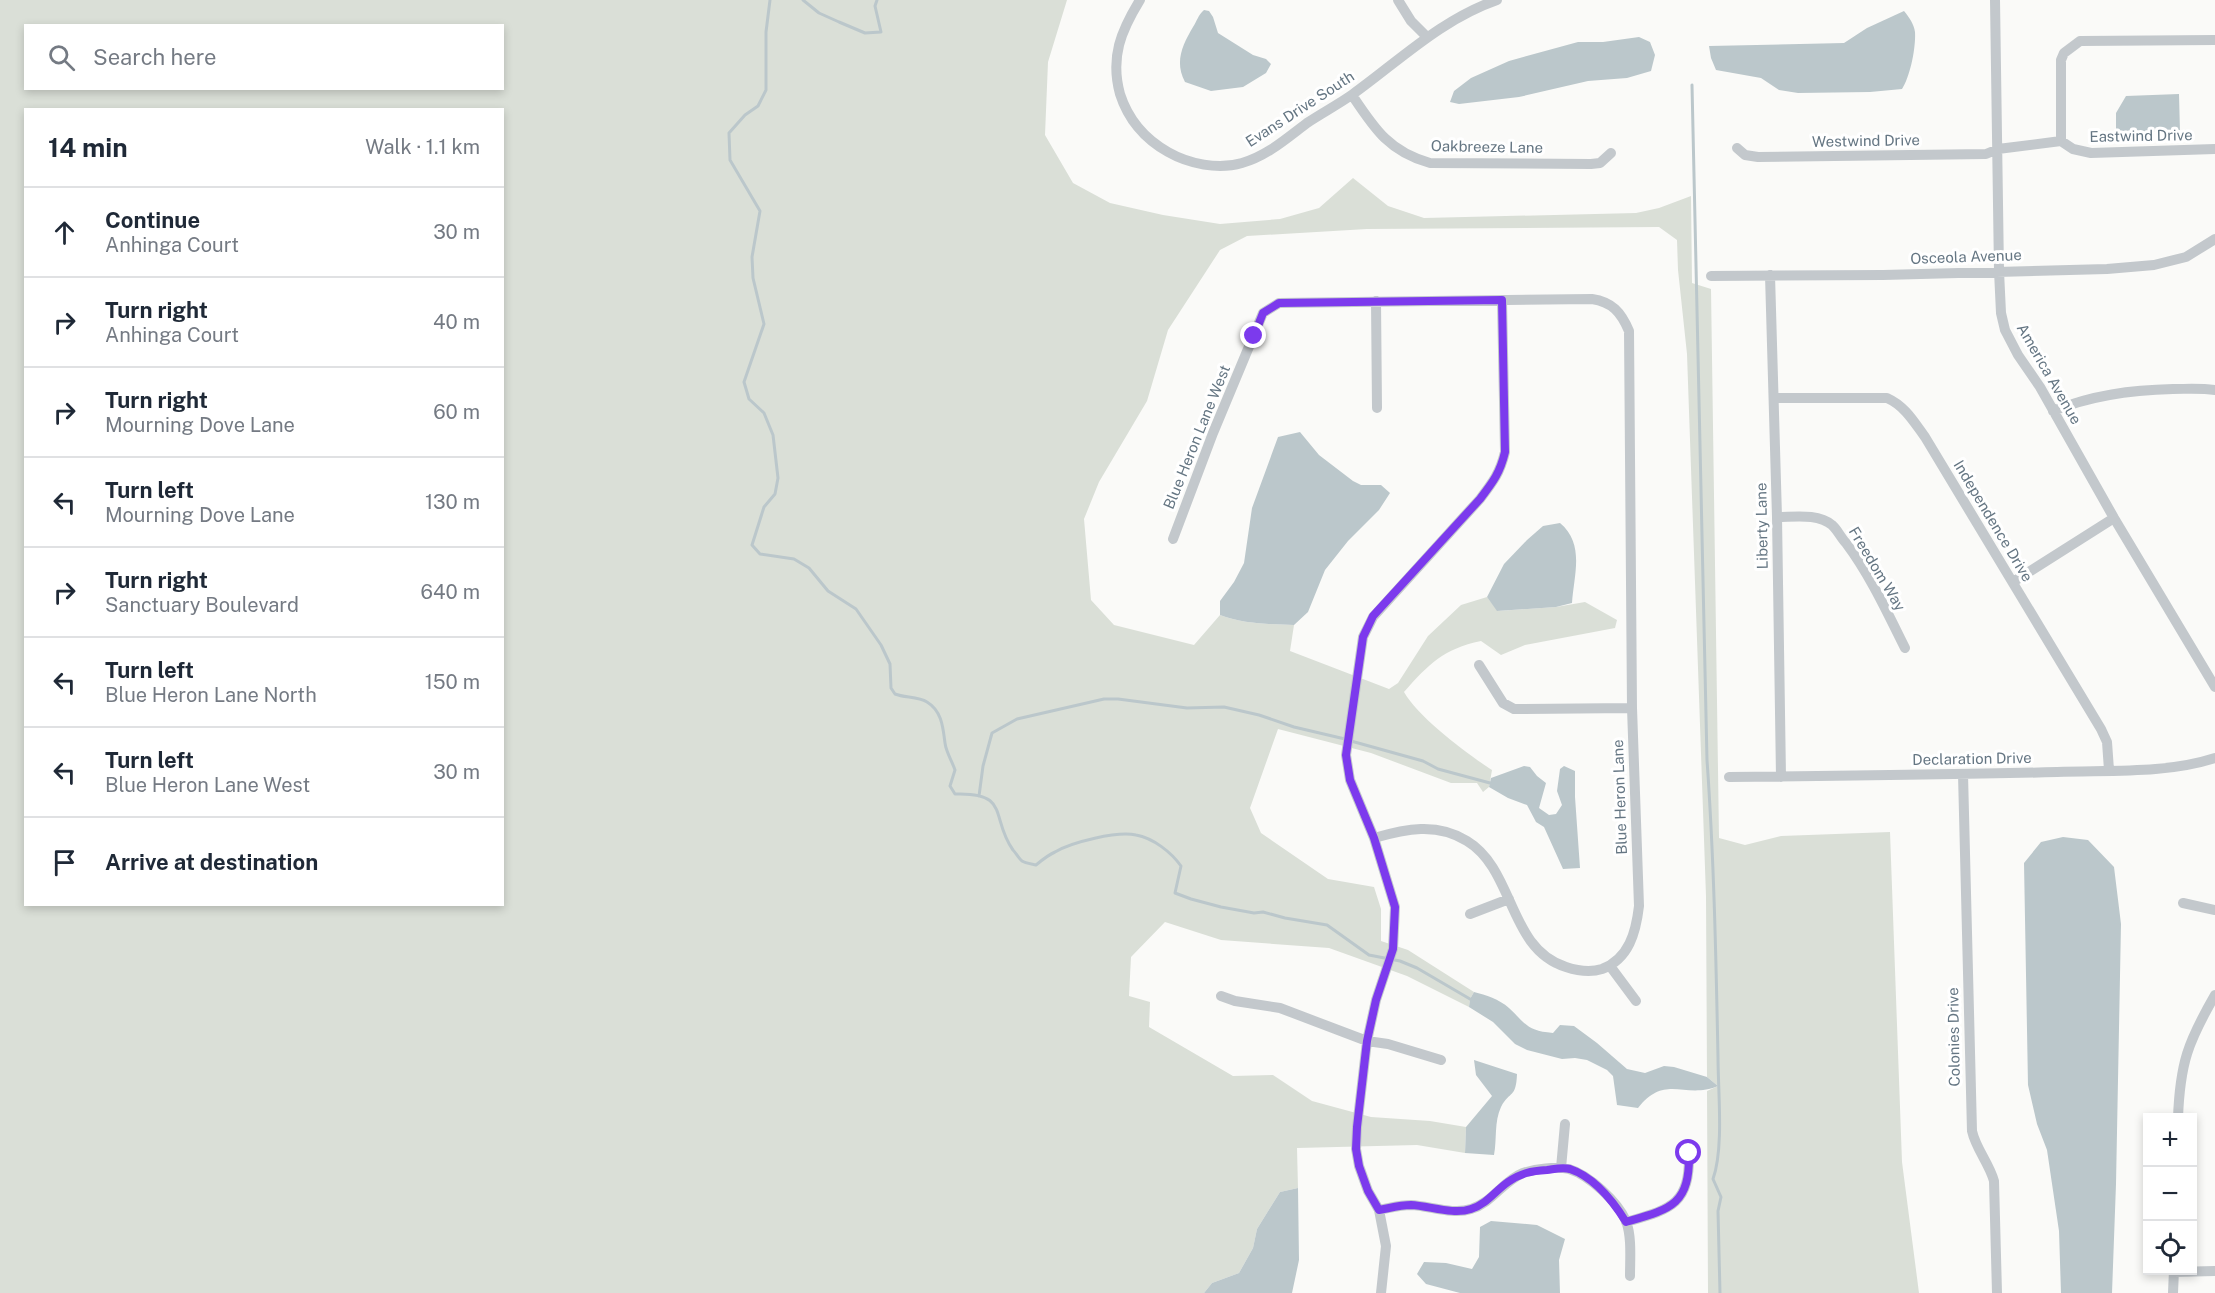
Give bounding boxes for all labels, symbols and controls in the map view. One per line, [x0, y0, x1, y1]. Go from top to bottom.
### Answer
search box [24, 24, 504, 90]
icon: search [45, 41, 78, 74]
text: Search here [93, 44, 217, 70]
street label: Evans Drive South [1242, 67, 1357, 150]
street label: Eastwind Drive [2089, 126, 2193, 145]
street label: Westwind Drive [1812, 131, 1920, 150]
text: 14 min [48, 132, 128, 163]
text: Walk · 1.1 km [365, 135, 480, 159]
street label: Oakbreeze Lane [1431, 137, 1543, 156]
text: Continue [105, 207, 200, 233]
icon: ahead [48, 216, 81, 249]
text: 30 m [433, 220, 480, 244]
text: Anhinga Court [105, 233, 239, 257]
street label: Osceola Avenue [1910, 246, 2022, 267]
text: Turn right [105, 297, 208, 323]
icon: right [48, 306, 81, 339]
text: 40 m [433, 310, 480, 334]
street label: America Avenue [2014, 320, 2085, 427]
route end [1240, 322, 1266, 348]
text: Anhinga Court [105, 323, 239, 347]
street label: Blue Heron Lane West [1160, 362, 1233, 511]
text: Turn right [105, 387, 208, 413]
icon: right [48, 396, 81, 429]
text: 60 m [433, 400, 480, 424]
text: Mourning Dove Lane [105, 413, 295, 437]
street label: Independence Drive [1950, 457, 2036, 585]
text: Turn left [105, 477, 194, 503]
street label: Liberty Lane [1752, 482, 1771, 570]
icon: left [48, 486, 81, 519]
text: 130 m [425, 490, 480, 514]
text: Mourning Dove Lane [105, 503, 295, 527]
street label: Freedom Way [1846, 524, 1909, 614]
text: Turn right [105, 567, 208, 593]
icon: right [48, 576, 81, 609]
text: 640 m [421, 580, 480, 604]
text: Sanctuary Boulevard [105, 593, 299, 617]
text: Turn left [105, 657, 194, 683]
icon: left [48, 666, 81, 699]
text: 150 m [425, 670, 480, 694]
text: Blue Heron Lane North [105, 683, 317, 707]
street label: Blue Heron Lane [1609, 739, 1630, 855]
text: Turn left [105, 747, 194, 773]
street label: Declaration Drive [1912, 749, 2032, 768]
icon: left [48, 756, 81, 789]
text: 30 m [433, 760, 480, 784]
text: Blue Heron Lane West [105, 773, 310, 797]
icon: arrive [48, 846, 81, 879]
text: Arrive at destination [105, 849, 318, 875]
street label: Colonies Drive [1944, 987, 1963, 1087]
map controls [2143, 1113, 2197, 1275]
button: + [2143, 1113, 2197, 1167]
route start [1675, 1139, 1701, 1165]
button: − [2143, 1167, 2197, 1221]
button: locate [2143, 1221, 2197, 1275]

